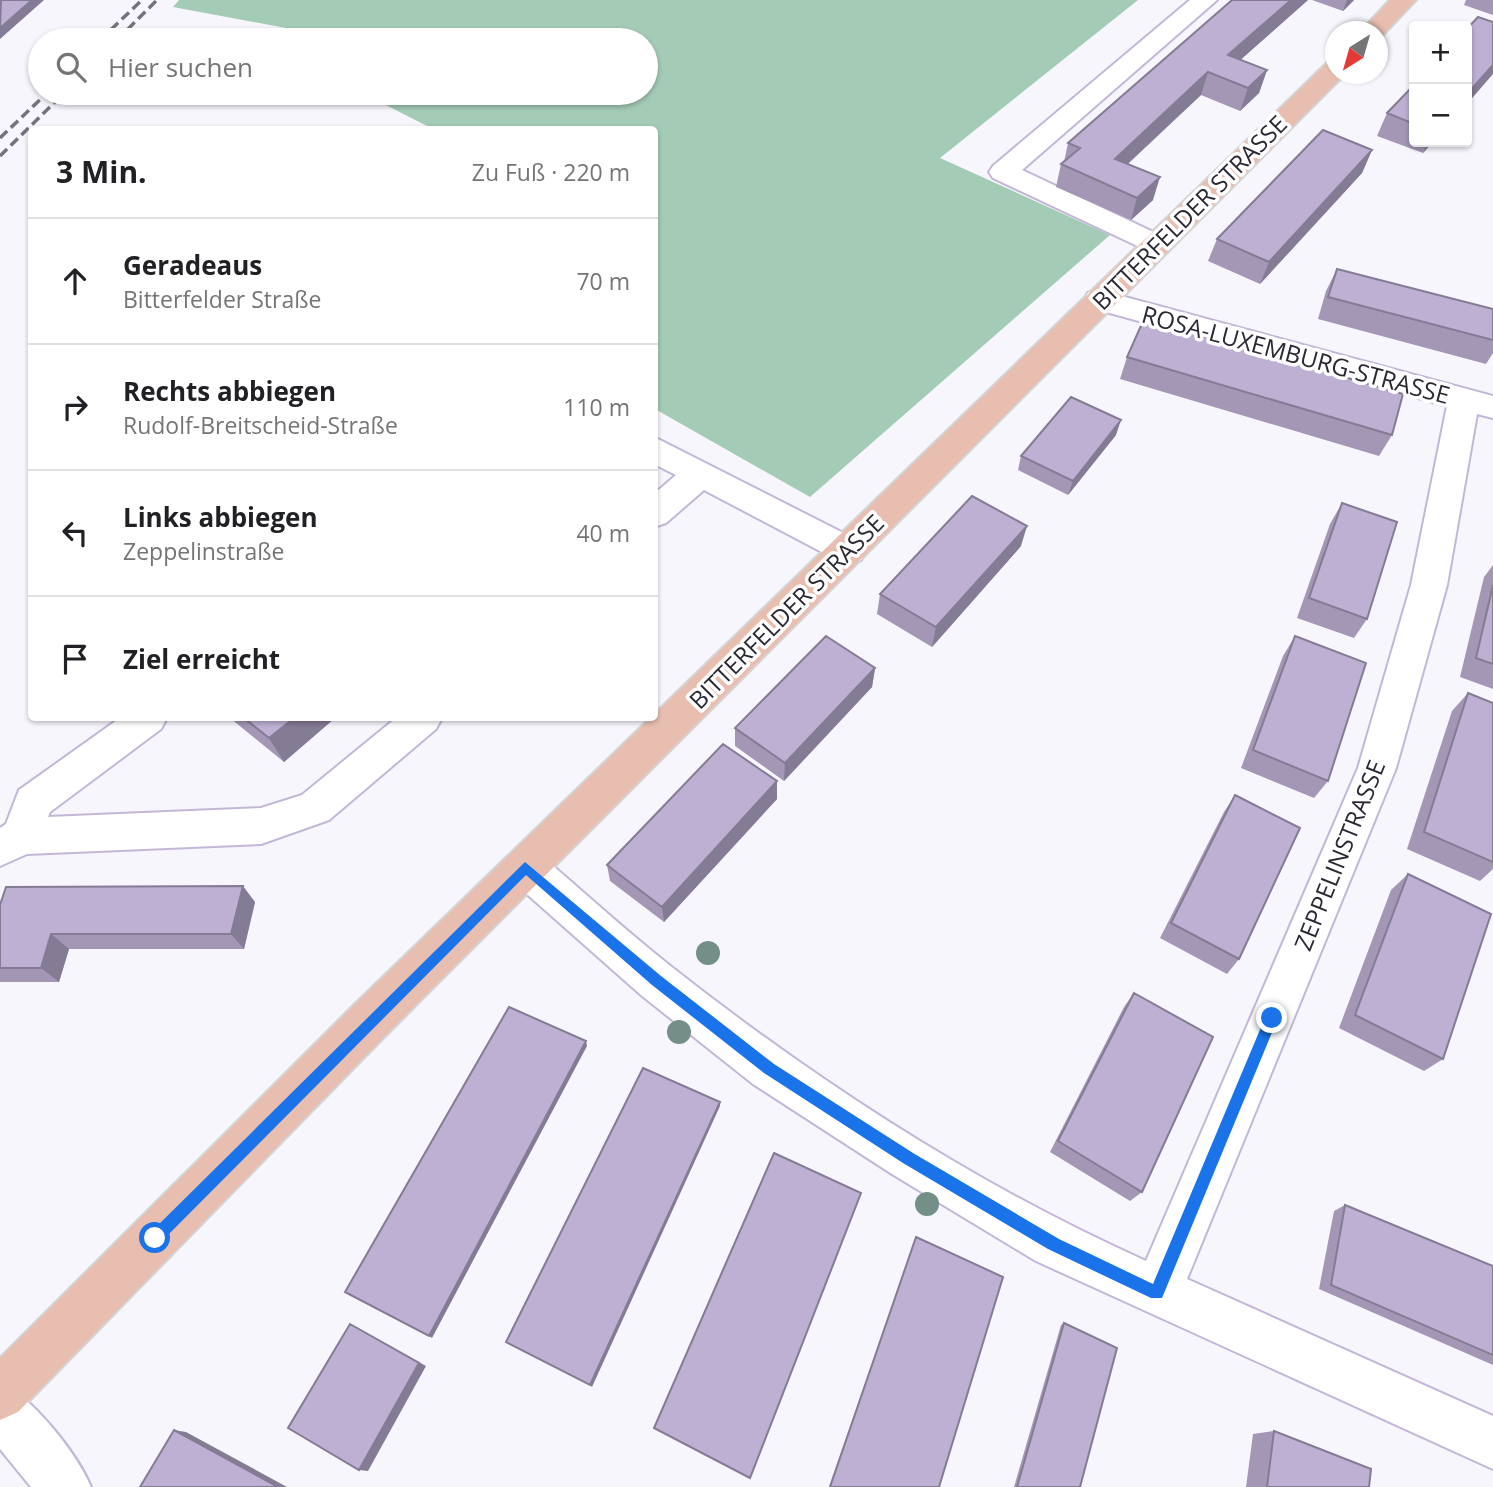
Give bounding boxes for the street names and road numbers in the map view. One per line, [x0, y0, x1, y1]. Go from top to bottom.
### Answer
street label: BITTERFELDER STRASSE [1084, 107, 1294, 317]
street label: ROSA-LUXEMBURG-STRASSE [1138, 297, 1454, 411]
street label: BITTERFELDER STRASSE [681, 506, 891, 716]
street label: ZEPPELINSTRASSE [1286, 755, 1392, 955]

